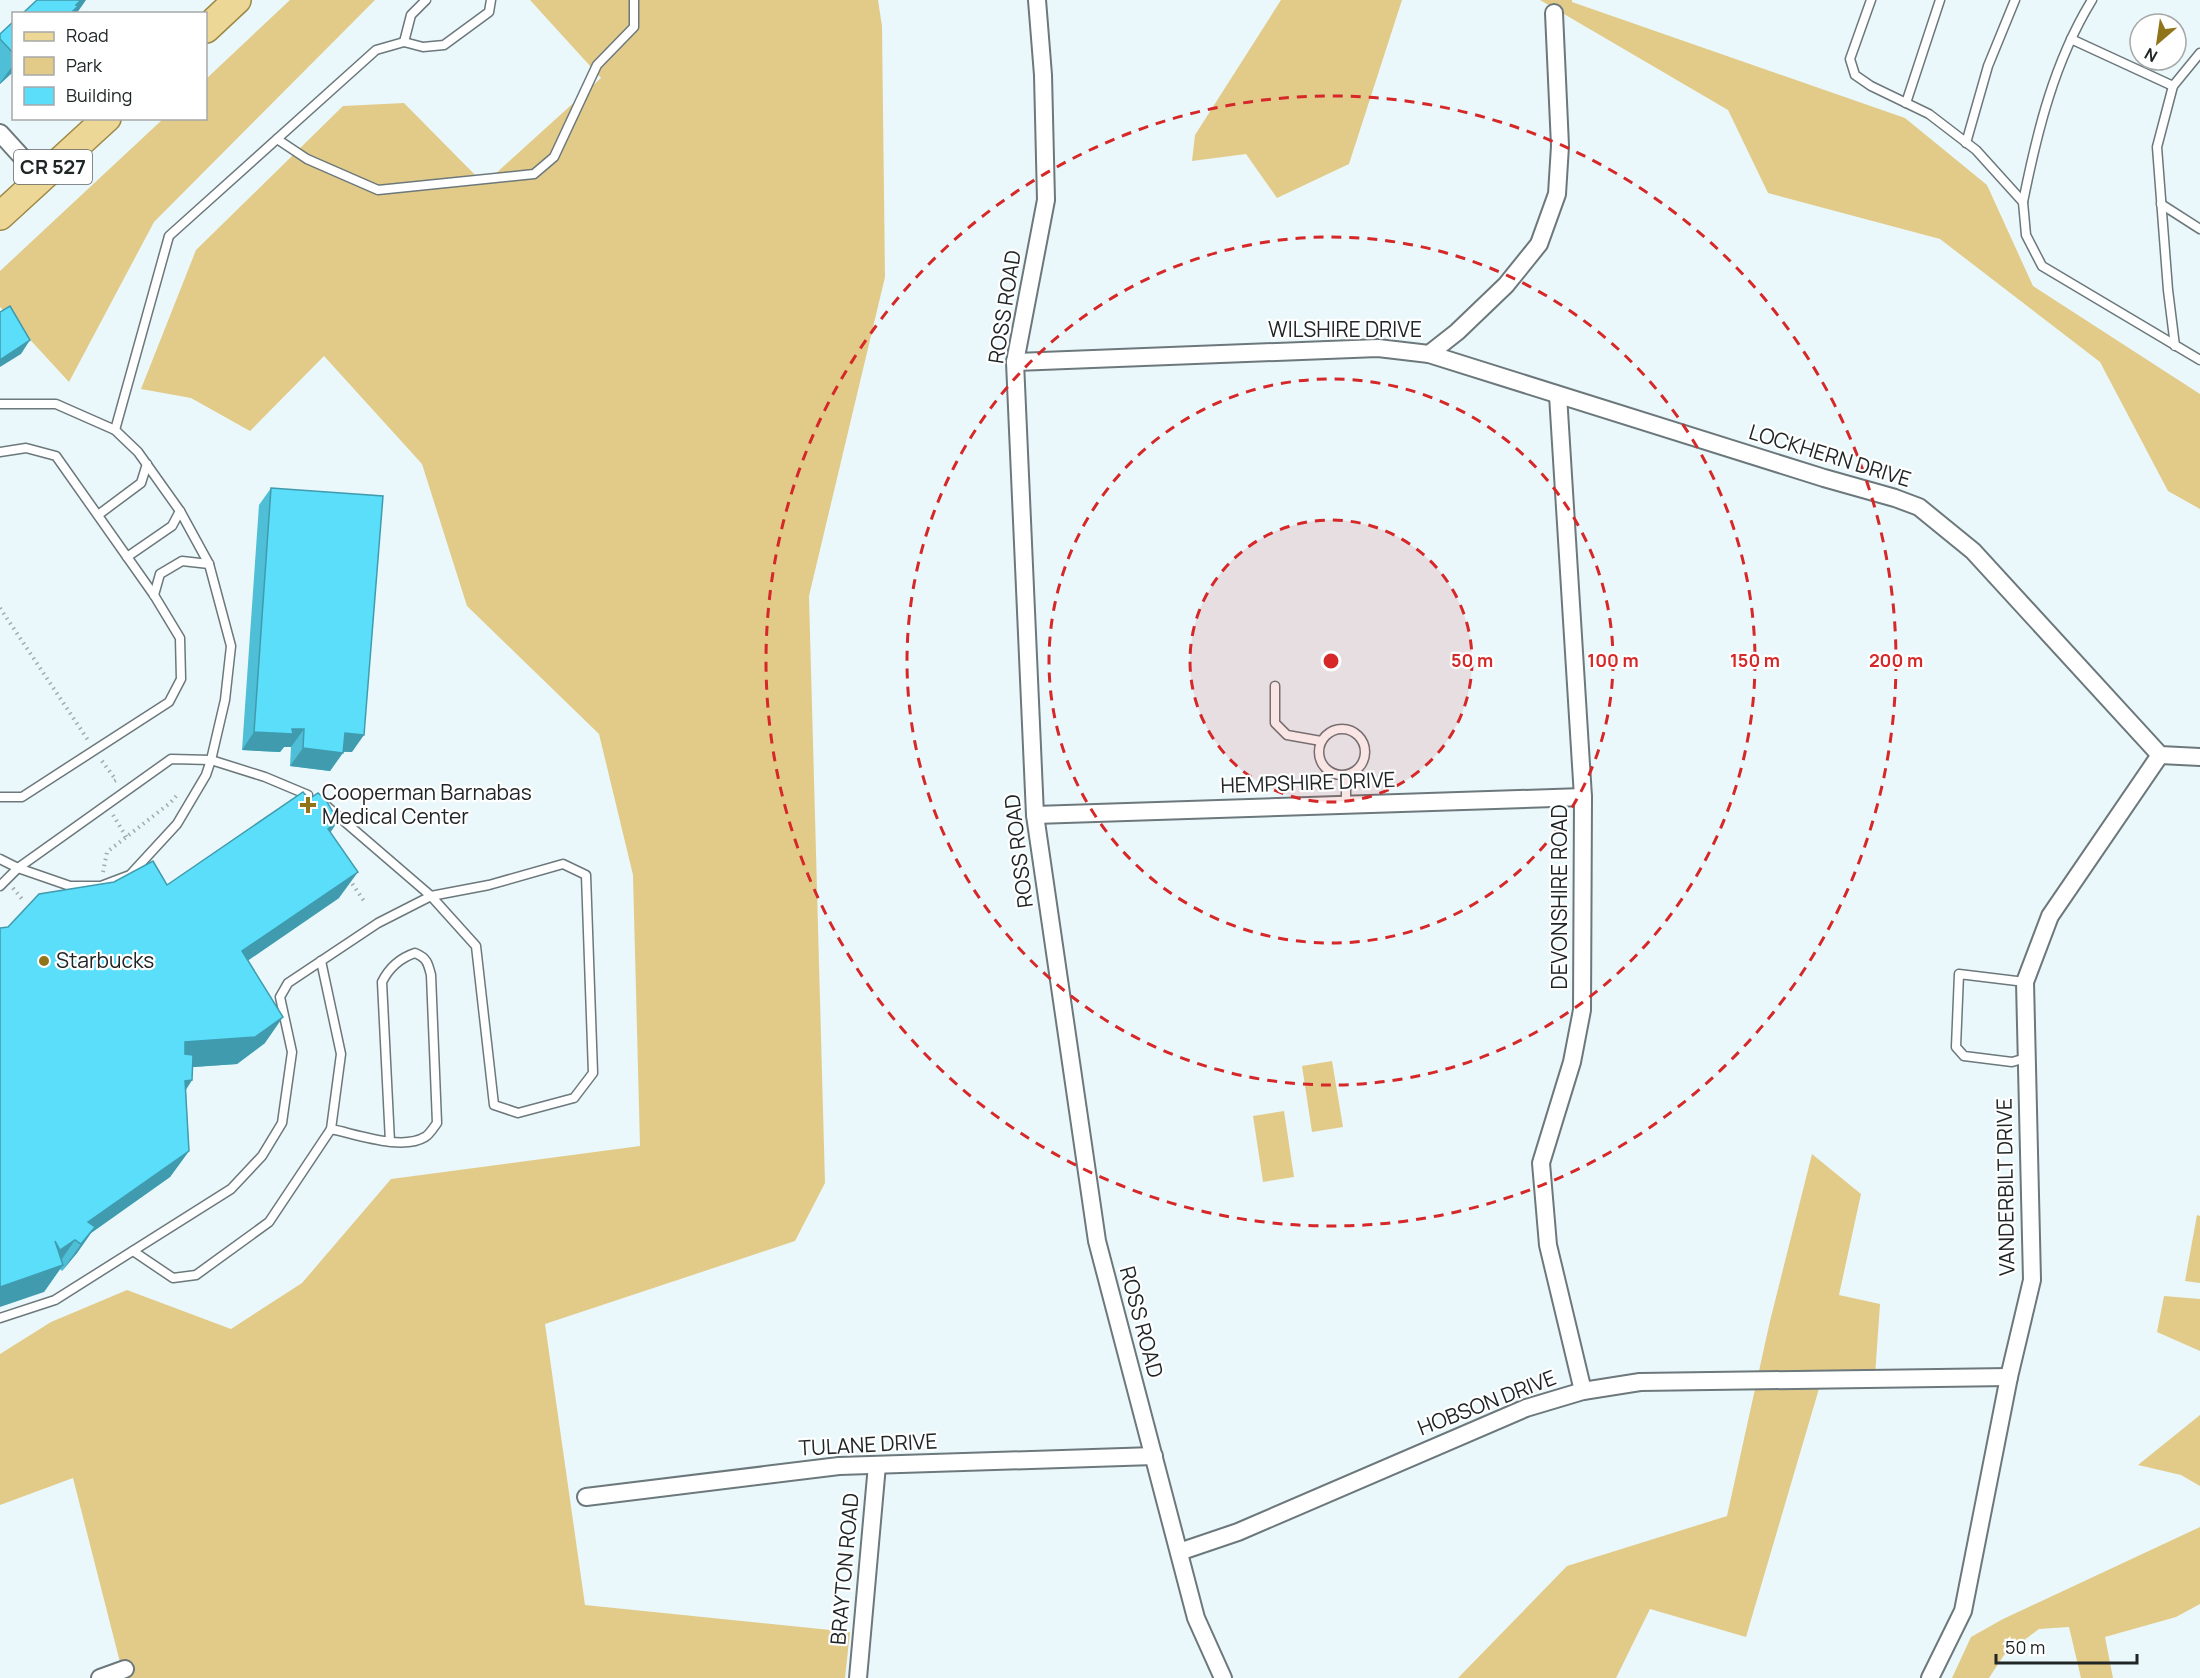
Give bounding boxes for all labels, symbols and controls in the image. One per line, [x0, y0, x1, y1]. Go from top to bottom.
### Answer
legend [12, 12, 207, 120]
north arrow [2128, 12, 2188, 72]
text: Road [66, 23, 109, 47]
text: N [2140, 43, 2161, 68]
text: Park [66, 53, 103, 77]
text: Building [66, 83, 132, 107]
road number: CR 527 [14, 150, 92, 184]
street label: ROSS ROAD [981, 248, 1027, 365]
street label: WILSHIRE DRIVE [1268, 315, 1422, 343]
street label: LOCKHERN DRIVE [1746, 417, 1915, 493]
text: 50 m [1451, 648, 1493, 672]
text: 100 m [1587, 648, 1639, 672]
text: 150 m [1730, 648, 1780, 672]
text: 200 m [1869, 648, 1923, 672]
centre of rings [1321, 651, 1341, 671]
street label: HEMPSHIRE DRIVE [1220, 765, 1396, 799]
place label: Cooperman Barnabas Medical Center [322, 778, 532, 830]
street label: ROSS ROAD [997, 793, 1039, 910]
marker: Cooperman Barnabas Medical Center [299, 796, 317, 814]
street label: DEVONSHIRE ROAD [1545, 805, 1573, 989]
place label: Starbucks [56, 946, 154, 974]
marker: Starbucks [37, 954, 51, 968]
street label: VANDERBILT DRIVE [1989, 1098, 2021, 1276]
street label: ROSS ROAD [1114, 1263, 1170, 1381]
street label: HOBSON DRIVE [1413, 1363, 1560, 1441]
street label: TULANE DRIVE [798, 1426, 938, 1462]
street label: BRAYTON ROAD [823, 1492, 865, 1646]
scale bar [1996, 1627, 2137, 1665]
text: 50 m [2005, 1635, 2045, 1659]

